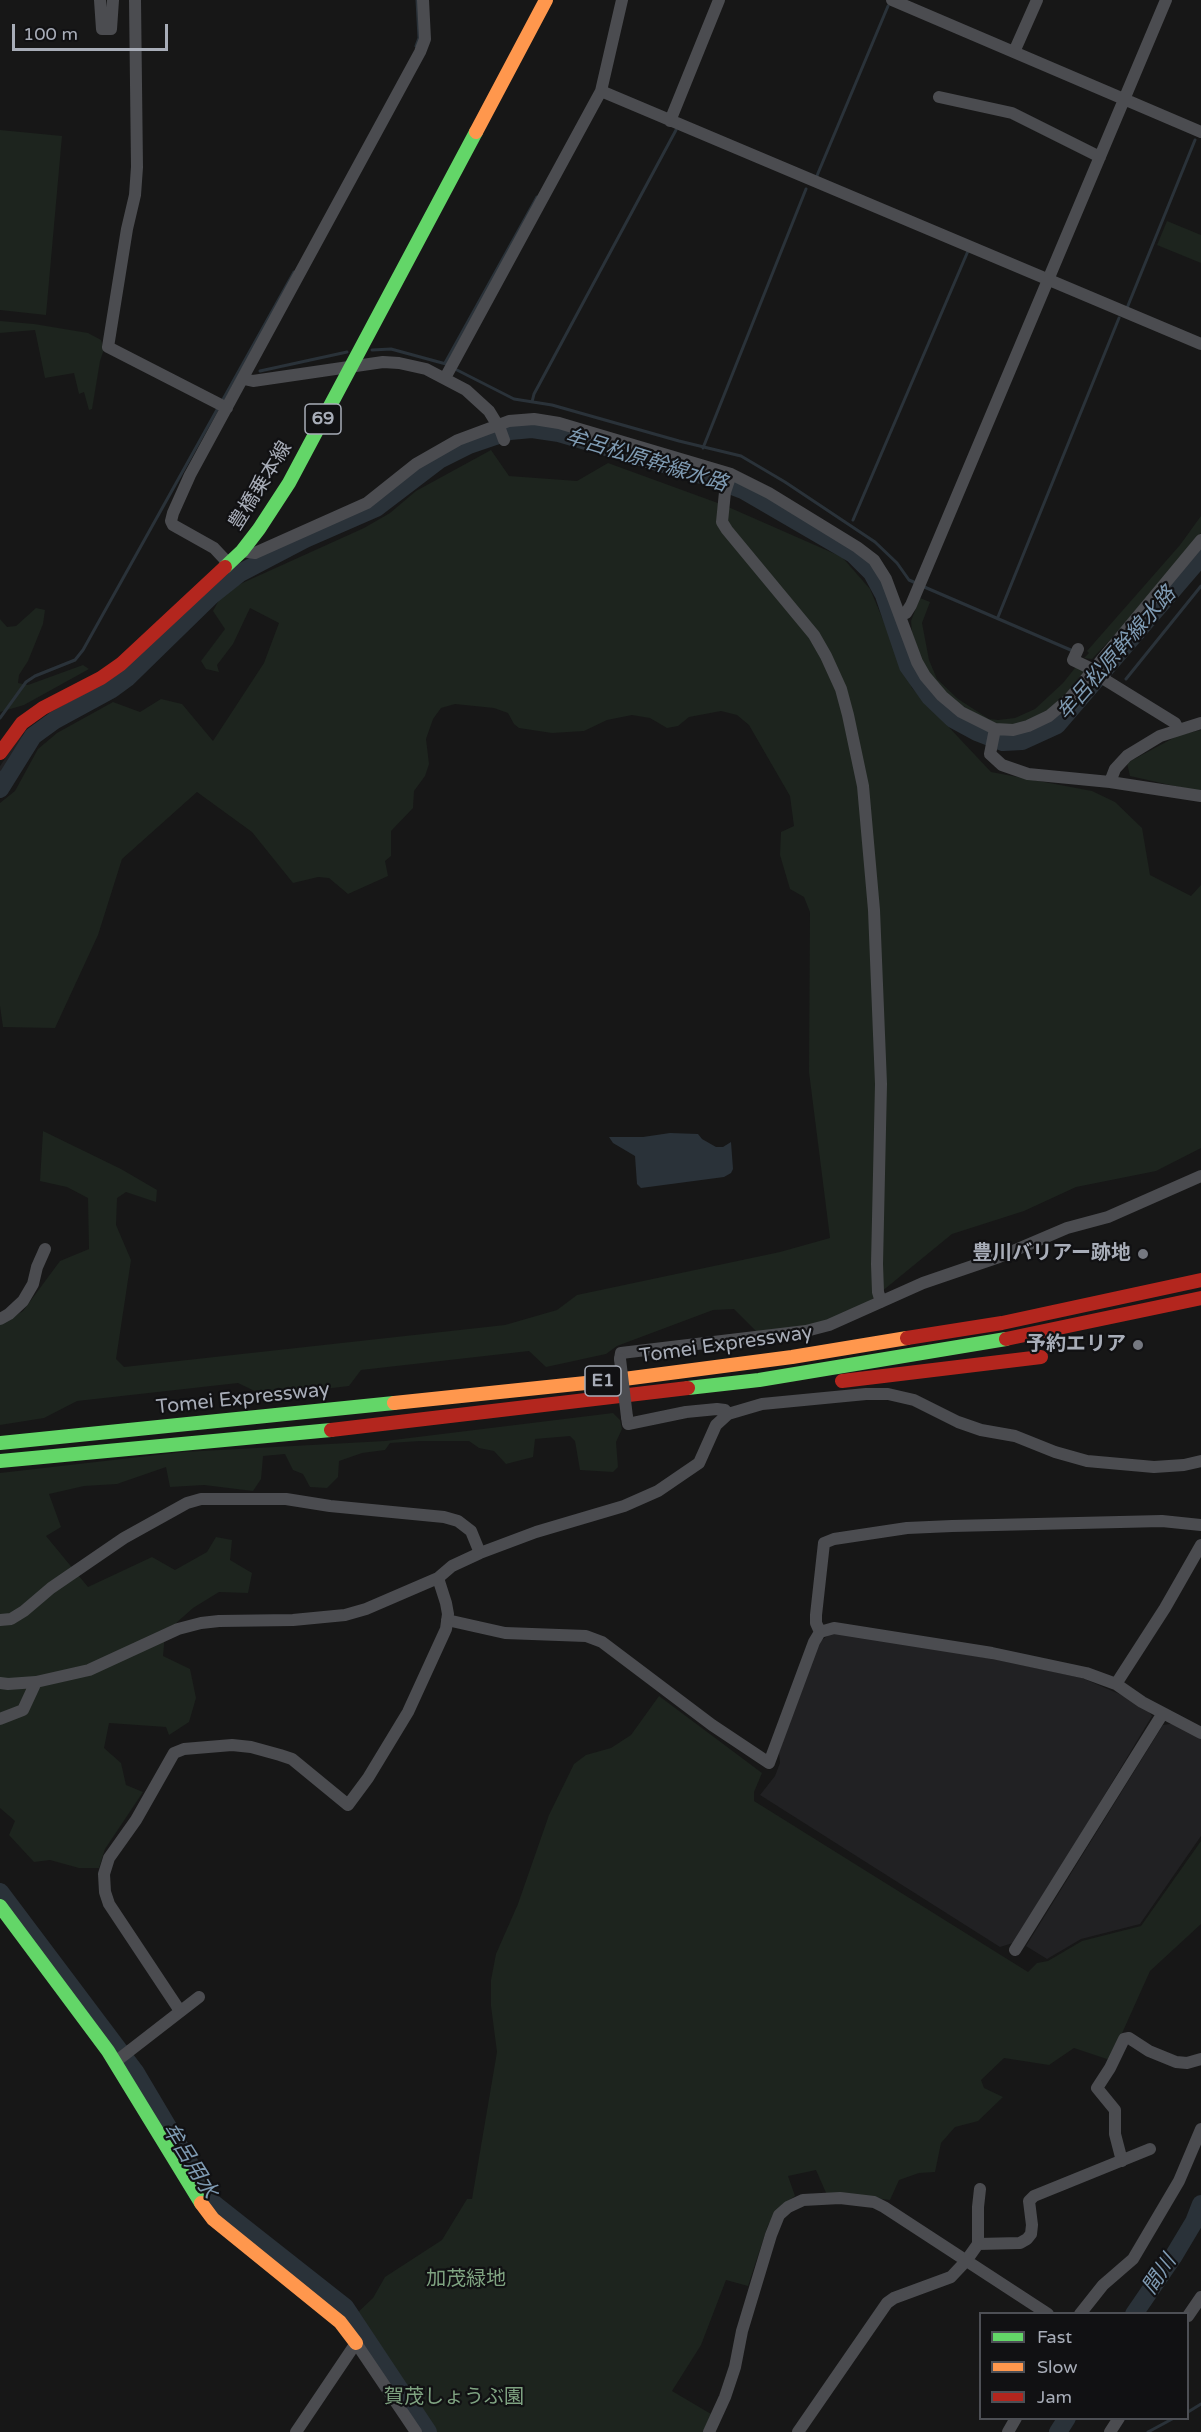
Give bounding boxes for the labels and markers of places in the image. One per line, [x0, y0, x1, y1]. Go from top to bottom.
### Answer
place label: 豊川バリアー跡地 [972, 1242, 1131, 1266]
marker: 豊川バリアー跡地 [1136, 1247, 1150, 1261]
place label: 予約エリア [1026, 1333, 1126, 1357]
marker: 予約エリア [1131, 1338, 1145, 1352]

